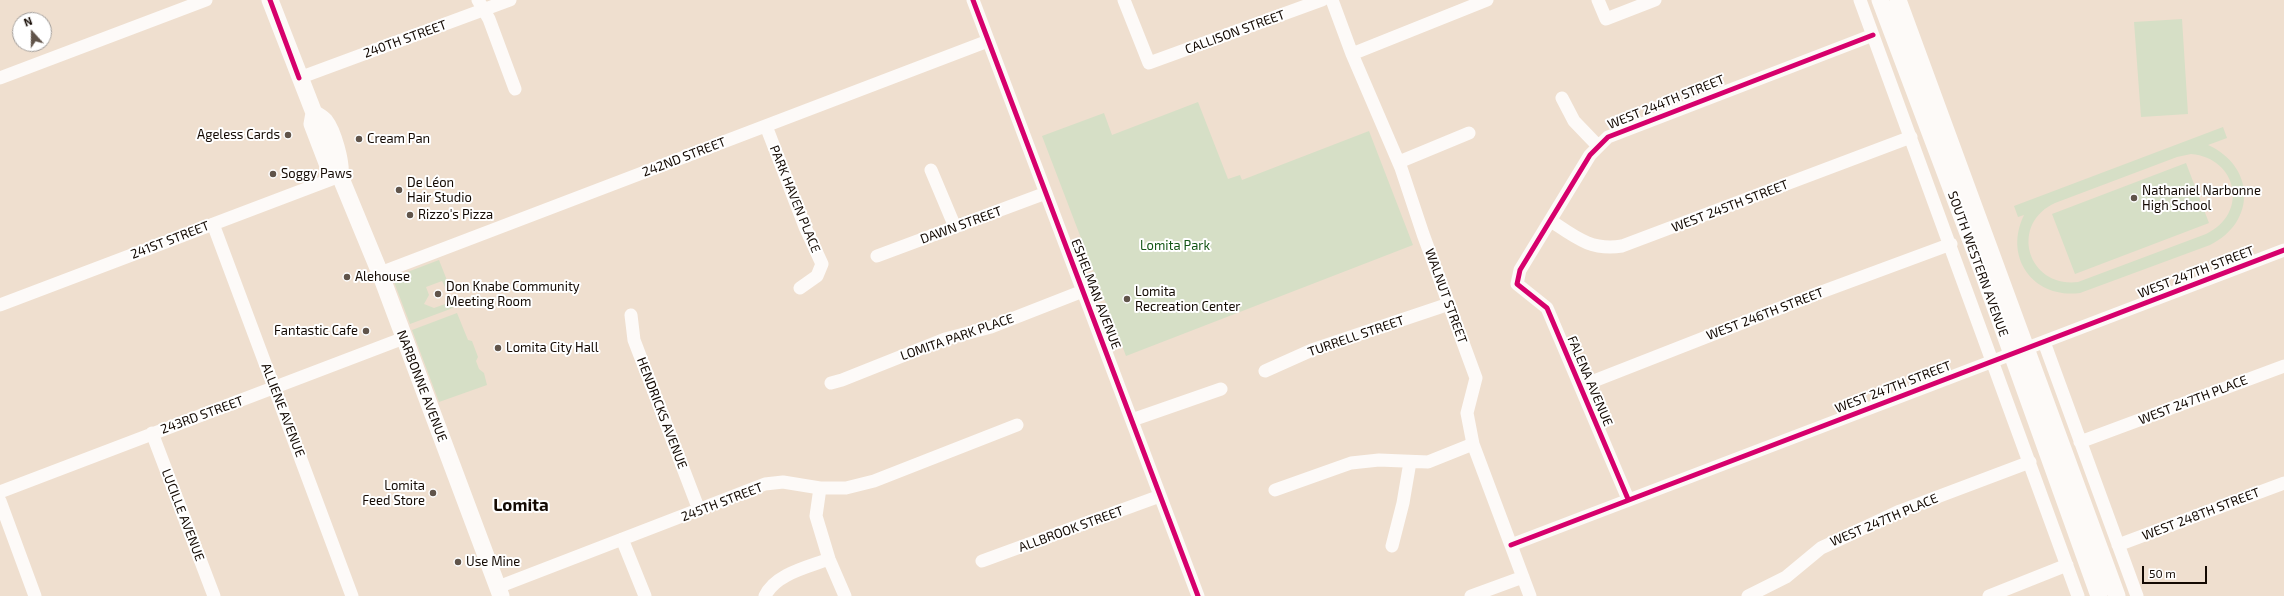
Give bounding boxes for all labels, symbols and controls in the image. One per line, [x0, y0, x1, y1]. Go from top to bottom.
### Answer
street label: CALLISON STREET [1183, 7, 1287, 57]
north arrow [12, 12, 52, 52]
text: N [22, 14, 34, 29]
street label: 240TH STREET [361, 17, 449, 61]
street label: WEST 244TH STREET [1605, 71, 1727, 133]
place label: Ageless Cards [197, 127, 280, 143]
marker: Ageless Cards [283, 130, 293, 140]
place label: Cream Pan [367, 131, 430, 147]
marker: Cream Pan [354, 134, 364, 144]
street label: 242ND STREET [640, 134, 728, 180]
street label: PARK HAVEN PLACE [766, 143, 824, 255]
place label: Soggy Paws [281, 166, 352, 182]
marker: Soggy Paws [268, 169, 278, 179]
place label: De Léon Hair Studio [407, 175, 472, 206]
street label: WEST 245TH STREET [1669, 177, 1791, 235]
place label: Nathaniel Narbonne High School [2142, 183, 2261, 214]
marker: De Léon Hair Studio [394, 185, 404, 195]
street label: SOUTH WESTERN AVENUE [1944, 189, 2012, 339]
marker: Nathaniel Narbonne High School [2129, 193, 2139, 203]
street label: DAWN STREET [918, 203, 1004, 247]
place label: Rizzo's Pizza [418, 207, 493, 223]
marker: Rizzo's Pizza [405, 210, 415, 220]
street label: 241ST STREET [128, 218, 212, 262]
street label: ESHELMAN AVENUE [1068, 237, 1124, 351]
park label: Lomita Park [1140, 238, 1210, 254]
street label: WEST 247TH STREET [2136, 243, 2256, 301]
street label: WALNUT STREET [1422, 246, 1470, 346]
place label: Alehouse [355, 269, 410, 285]
marker: Alehouse [342, 272, 352, 282]
place label: Don Knabe Community Meeting Room [446, 279, 580, 310]
place label: Lomita Recreation Center [1135, 284, 1241, 315]
street label: WEST 246TH STREET [1704, 284, 1826, 344]
marker: Don Knabe Community Meeting Room [433, 289, 443, 299]
marker: Lomita Recreation Center [1122, 294, 1132, 304]
street label: LOMITA PARK PLACE [898, 310, 1016, 364]
street label: TURRELL STREET [1306, 312, 1406, 360]
place label: Fantastic Cafe [274, 323, 358, 339]
marker: Fantastic Cafe [361, 326, 371, 336]
street label: NARBONNE AVENUE [393, 328, 451, 444]
street label: FALENA AVENUE [1564, 334, 1616, 428]
place label: Lomita City Hall [506, 340, 599, 356]
marker: Lomita City Hall [493, 343, 503, 353]
street label: HENDRICKS AVENUE [633, 355, 691, 471]
street label: WEST 247TH STREET [1833, 358, 1953, 416]
street label: ALLIENE AVENUE [258, 361, 308, 459]
street label: WEST 247TH PLACE [2136, 372, 2250, 428]
street label: 243RD STREET [158, 393, 246, 437]
street label: LUCILLE AVENUE [158, 467, 208, 563]
place label: Lomita Feed Store [362, 478, 425, 509]
street label: 245TH STREET [679, 479, 765, 525]
street label: WEST 248TH STREET [2140, 484, 2262, 544]
marker: Lomita Feed Store [428, 488, 438, 498]
street label: WEST 247TH PLACE [1828, 490, 1940, 550]
district label: Lomita [493, 495, 549, 515]
street label: ALLBROOK STREET [1016, 503, 1126, 555]
place label: Use Mine [466, 554, 520, 570]
marker: Use Mine [453, 557, 463, 567]
scale bar [2144, 558, 2209, 584]
text: 50 m [2149, 566, 2176, 580]

